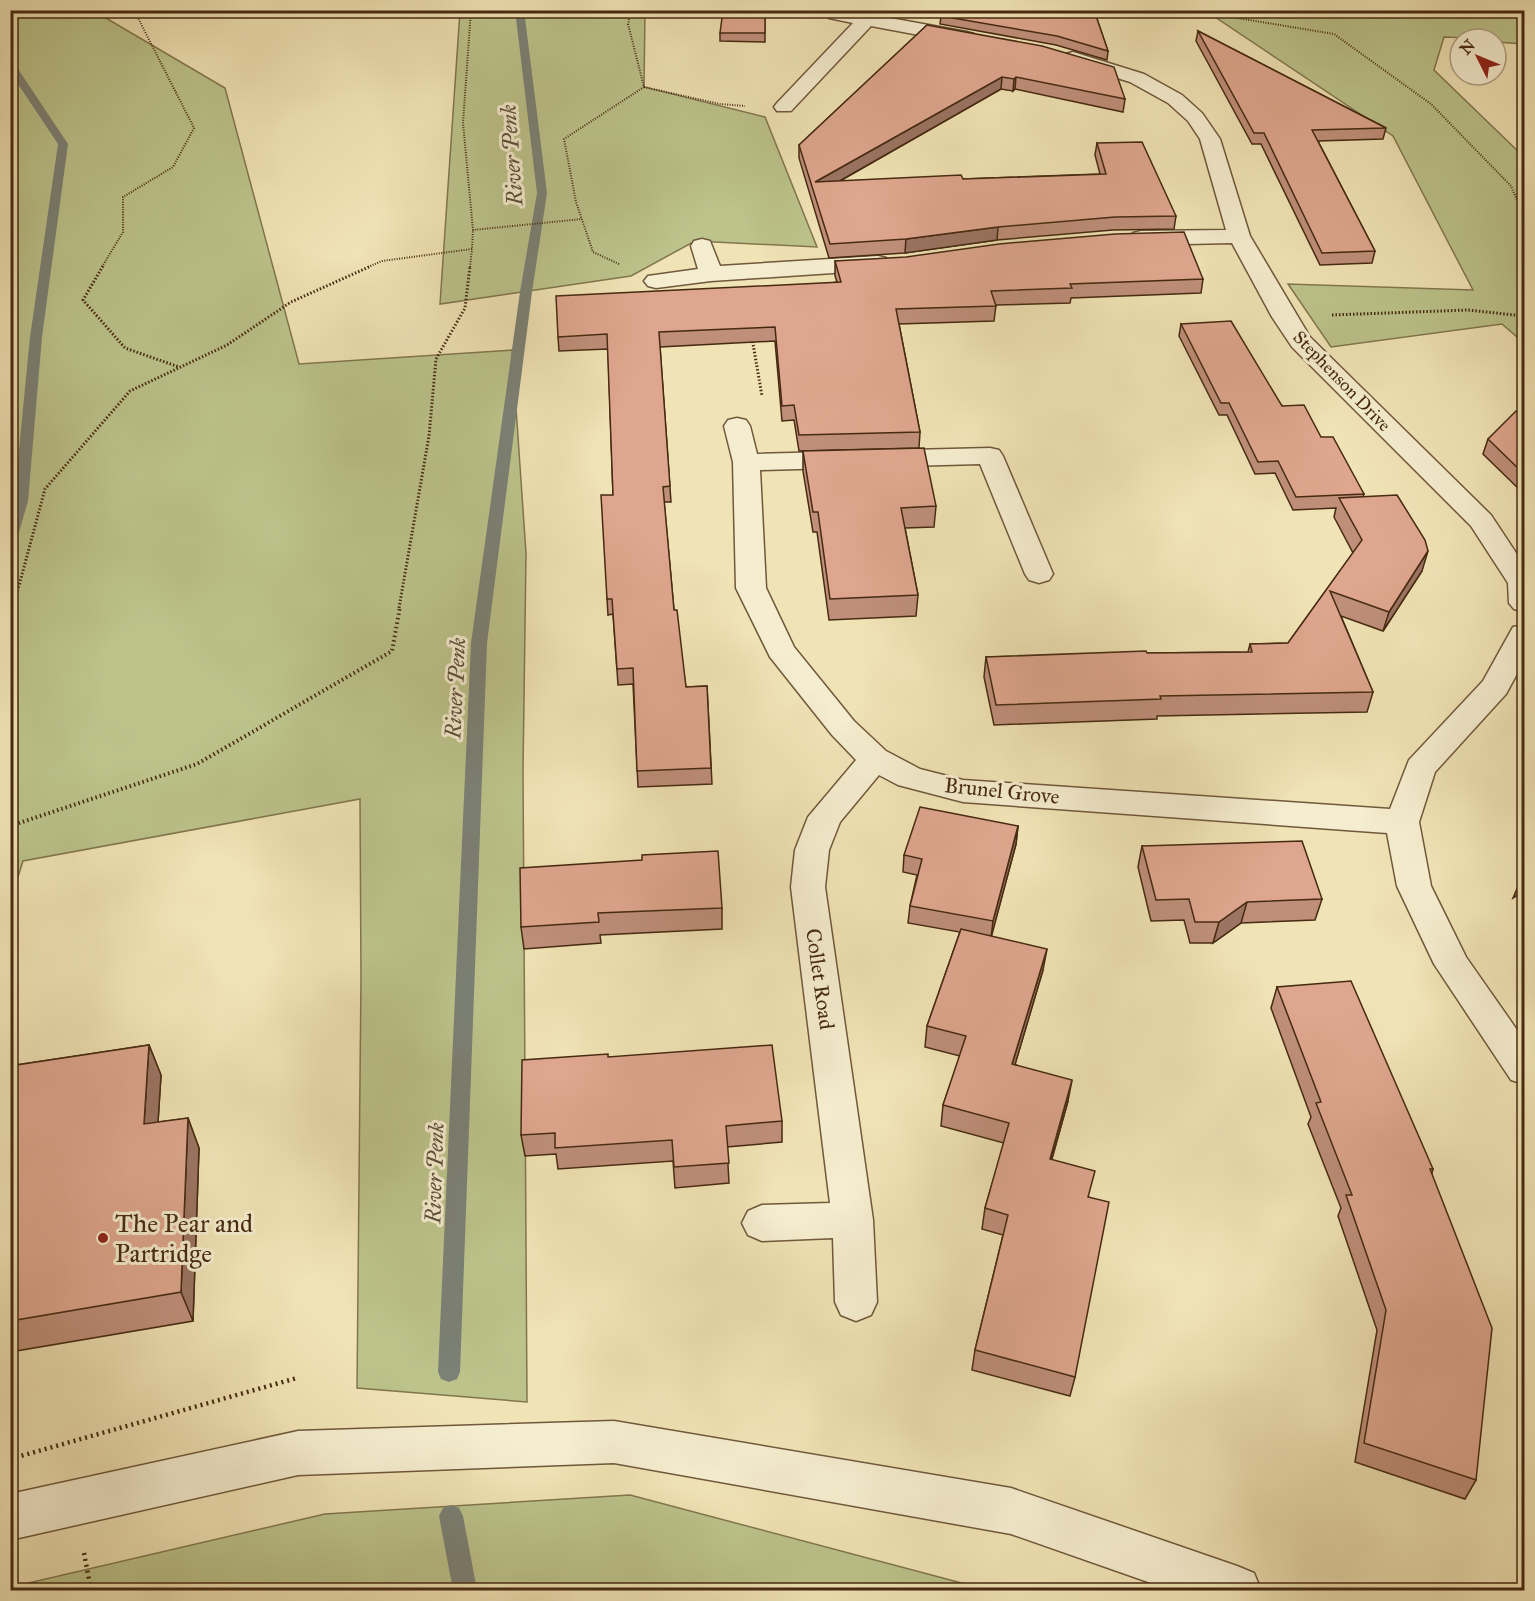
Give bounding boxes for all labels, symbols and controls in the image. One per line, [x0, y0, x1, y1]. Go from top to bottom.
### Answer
north arrow [1448, 27, 1508, 87]
text: N [1456, 35, 1479, 59]
water label: River Penk [494, 103, 529, 207]
street label: Stephenson Drive [1288, 326, 1396, 436]
water label: River Penk [439, 637, 472, 740]
street label: Brunel Grove [943, 772, 1061, 810]
street label: Collet Road [800, 927, 840, 1032]
water label: River Penk [419, 1122, 450, 1225]
place label: The Pear and Partridge [115, 1207, 253, 1269]
marker: The Pear and Partridge [96, 1231, 110, 1245]

